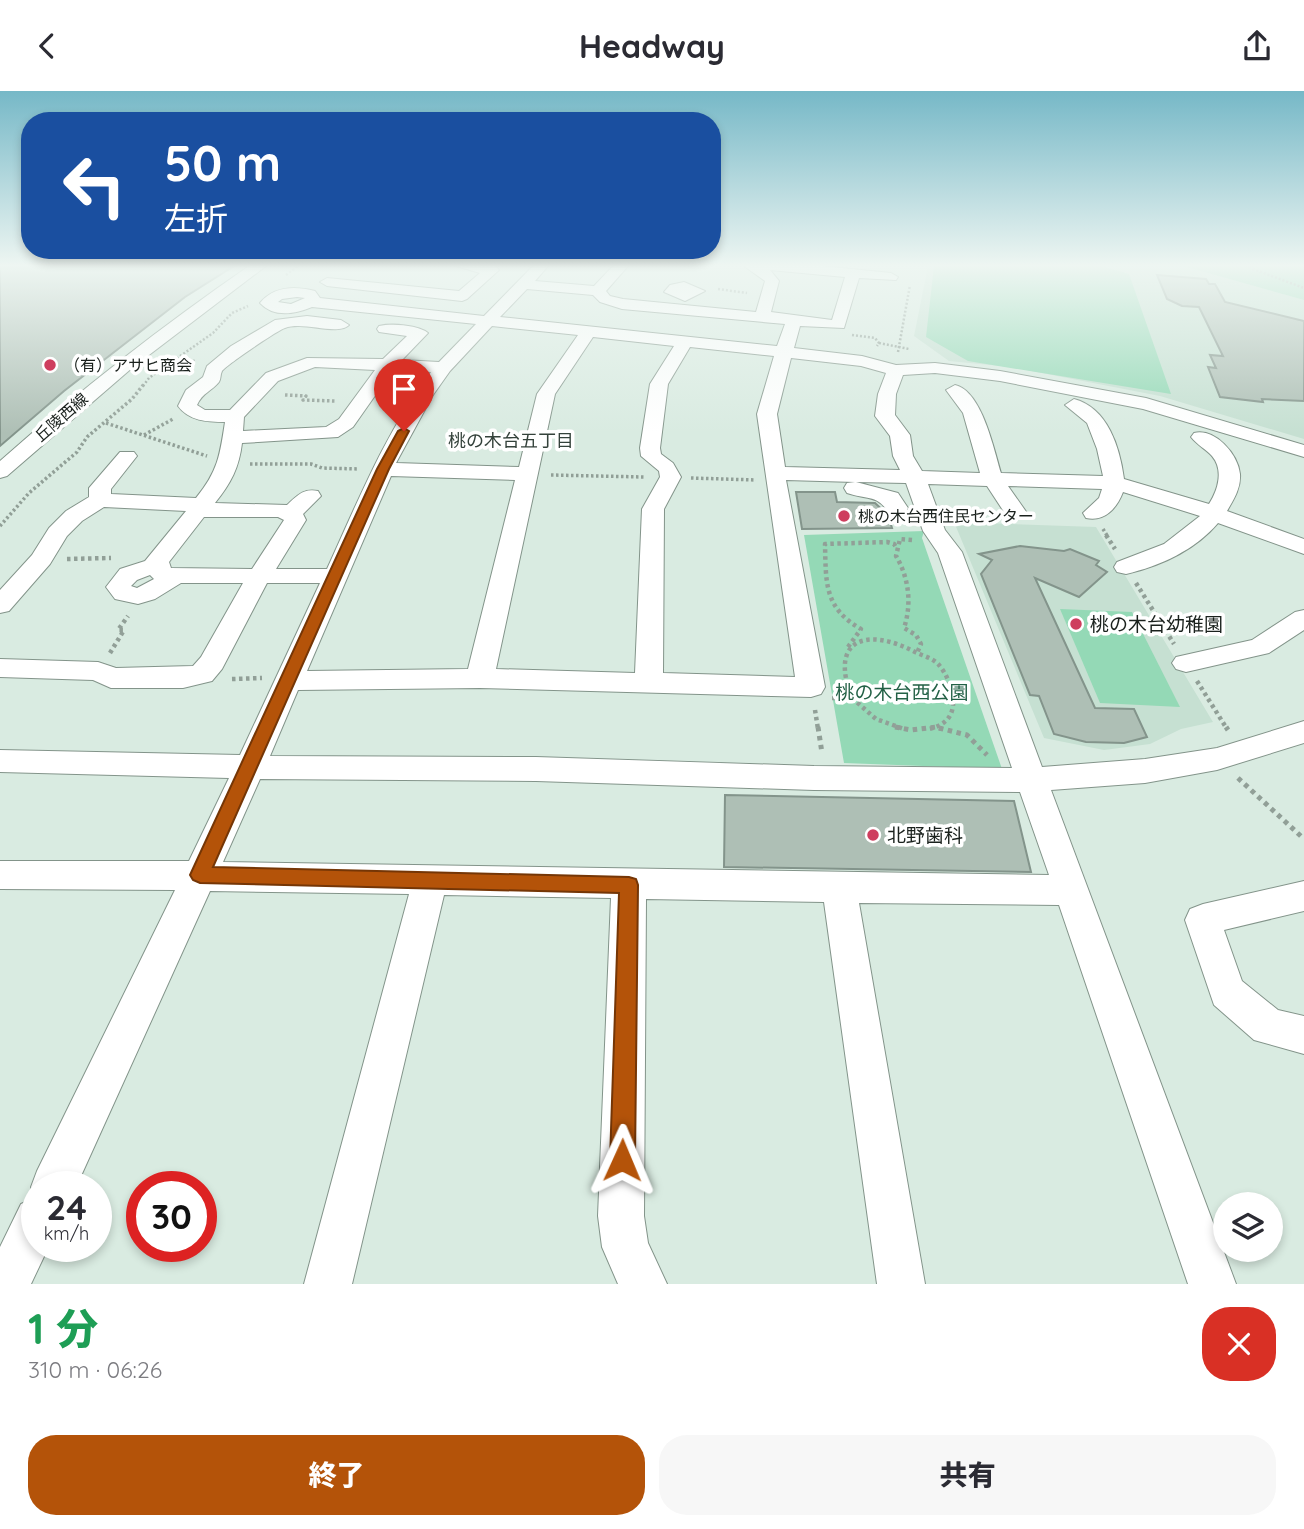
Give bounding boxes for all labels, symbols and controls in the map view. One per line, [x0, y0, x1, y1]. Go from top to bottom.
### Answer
text: Headway [579, 26, 725, 66]
icon: back [28, 27, 66, 65]
icon: share [1238, 27, 1276, 65]
text: 50 m [164, 132, 281, 193]
icon: left [49, 140, 140, 231]
text: 左折 [164, 198, 228, 238]
place label: （有）アサヒ商会 [64, 355, 192, 375]
marker: （有）アサヒ商会 [42, 357, 58, 373]
pin [374, 359, 434, 431]
icon: arrive [385, 370, 423, 408]
street label: 丘陵西線 [30, 388, 92, 446]
district label: 桃の木台五丁目 [448, 429, 574, 452]
place label: 桃の木台西住民センター [858, 506, 1034, 526]
marker: 桃の木台西住民センター [836, 508, 852, 524]
place label: 桃の木台幼稚園 [1090, 612, 1223, 636]
marker: 桃の木台幼稚園 [1068, 616, 1084, 632]
park label: 桃の木台西公園 [835, 680, 969, 704]
place label: 北野歯科 [887, 823, 963, 847]
marker: 北野歯科 [865, 827, 881, 843]
position arrow [585, 1123, 659, 1197]
speed limit sign: 30 [126, 1171, 217, 1262]
text: 24 [46, 1185, 87, 1229]
map controls [1213, 1192, 1283, 1262]
button: layers [1213, 1192, 1283, 1262]
text: km/h [44, 1222, 89, 1245]
text: 1 分 [28, 1302, 98, 1355]
button: close [1202, 1307, 1276, 1381]
text: 310 m · 06:26 [28, 1355, 162, 1384]
button: 終了 [28, 1435, 645, 1515]
button: 共有 [659, 1435, 1276, 1515]

